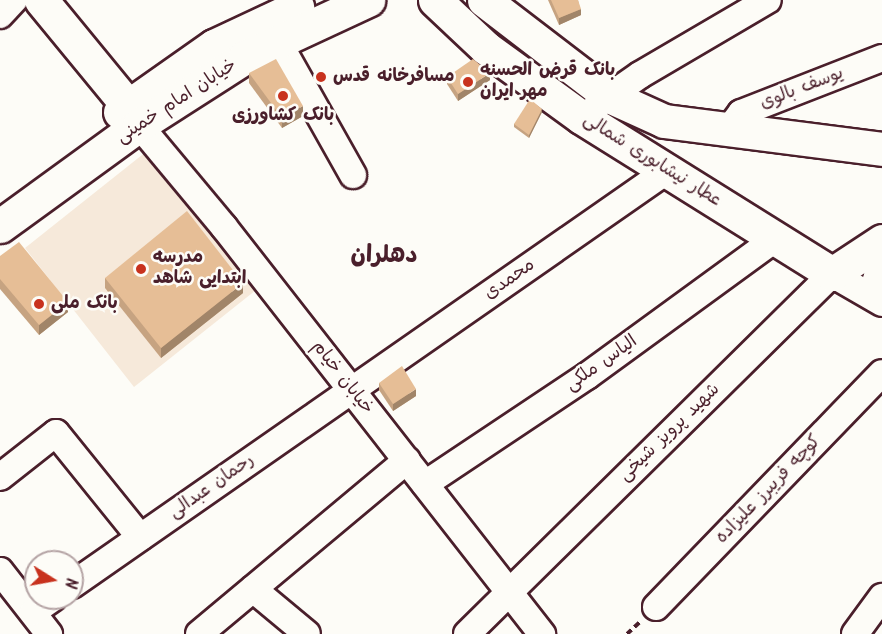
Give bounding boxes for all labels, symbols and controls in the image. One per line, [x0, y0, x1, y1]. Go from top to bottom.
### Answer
street label: خیابان امام خمینی [113, 55, 241, 149]
place label: بانک قرض الحسنه مهر ایران [480, 61, 615, 104]
street label: یوسف بالوی [757, 63, 847, 115]
place label: مسافرخانه قدس [333, 66, 455, 88]
marker: مسافرخانه قدس [314, 70, 328, 84]
marker: بانک قرض الحسنه مهر ایران [461, 75, 475, 89]
marker: بانک کشاورزی [276, 89, 290, 103]
place label: بانک کشاورزی [232, 105, 334, 127]
street label: عطار نیشابوری شمالی [579, 110, 725, 212]
district label: دهلران [350, 242, 418, 270]
place label: مدرسه ابتدایی شاهد [153, 248, 246, 290]
street label: محمدی [480, 255, 540, 305]
marker: مدرسه ابتدایی شاهد [134, 262, 148, 276]
place label: بانک ملی [51, 293, 118, 315]
marker: بانک ملی [32, 297, 46, 311]
street label: الیاس ملکی [562, 331, 642, 397]
street label: خیابان خیام [307, 337, 377, 419]
street label: شهید پرویز شیخی [615, 379, 725, 487]
street label: کوچه فریبرز علیزاده [712, 431, 826, 549]
street label: رحمان عبدالی [165, 450, 259, 524]
north arrow [24, 550, 84, 610]
text: N [57, 576, 83, 590]

